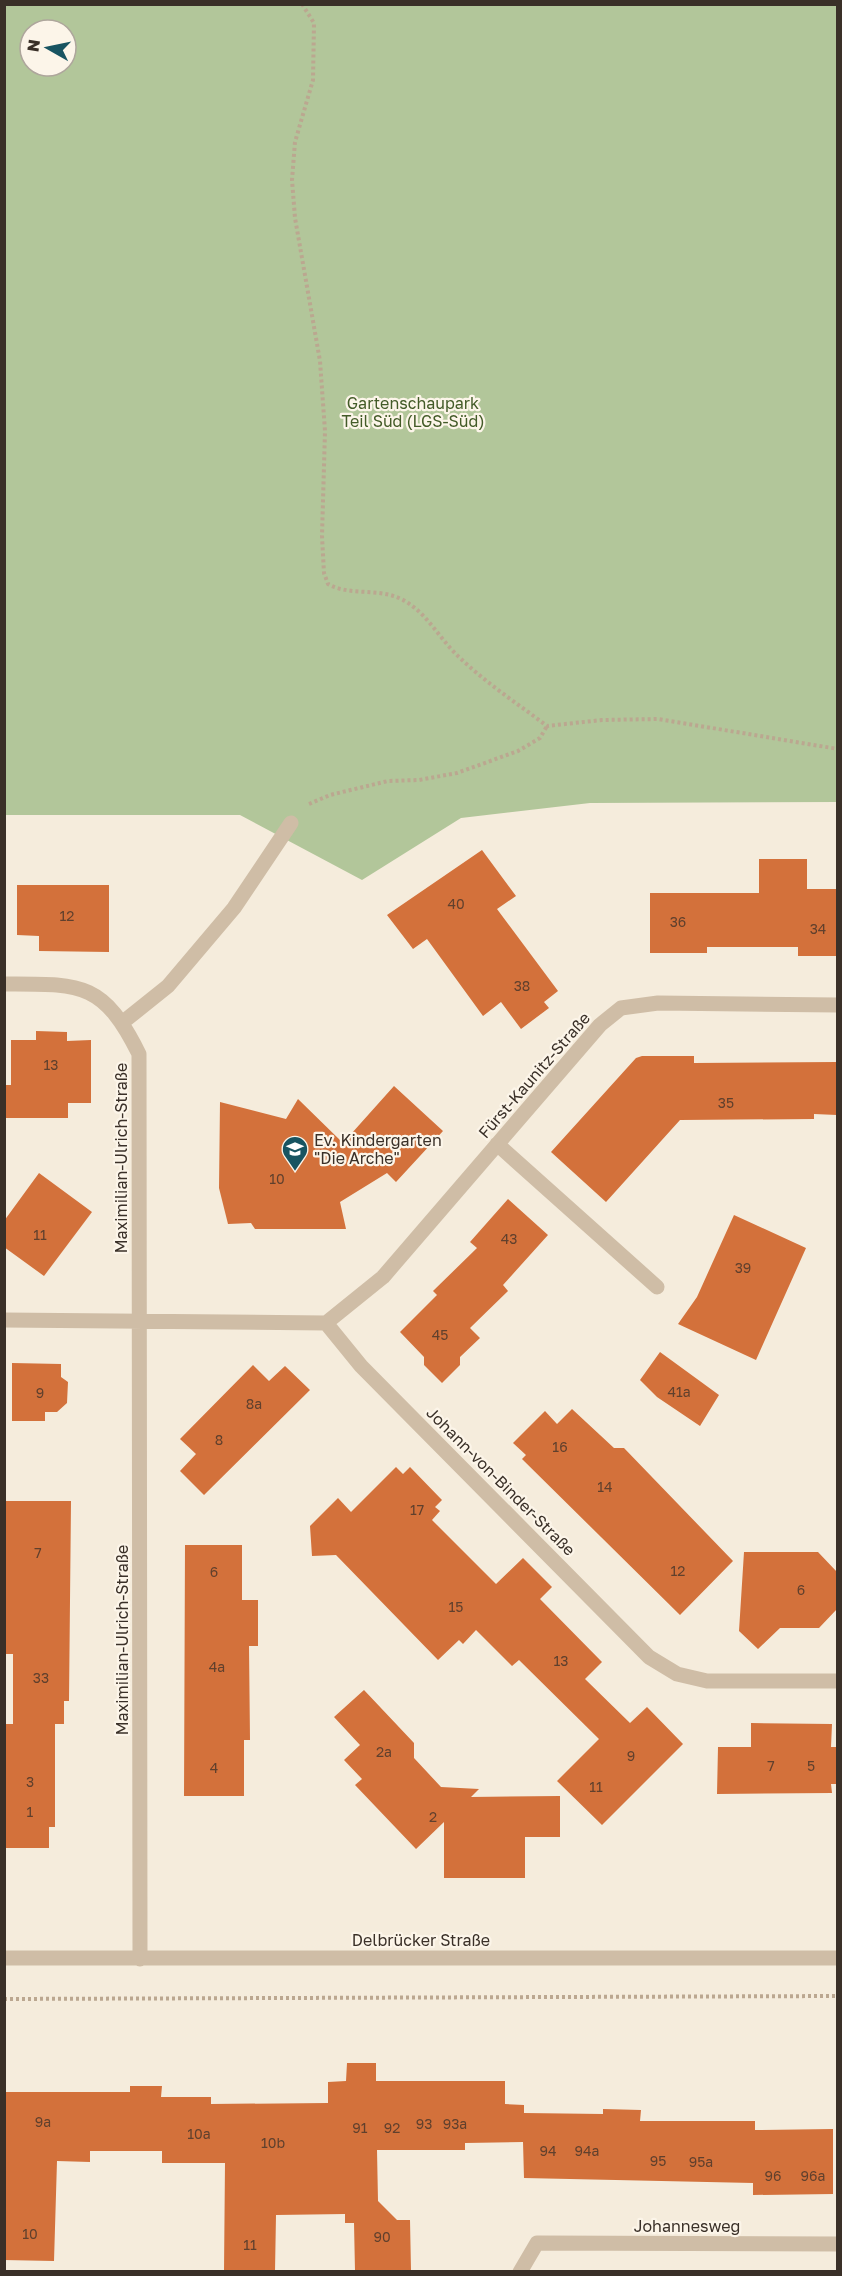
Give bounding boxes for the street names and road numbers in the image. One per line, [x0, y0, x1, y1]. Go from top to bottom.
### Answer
street label: Fürst-Kaunitz-Straße [474, 1008, 594, 1142]
street label: Maximilian-Ulrich-Straße [111, 1063, 131, 1253]
street label: Johann-von-Binder-Straße [422, 1402, 580, 1560]
street label: Maximilian-Ulrich-Straße [112, 1545, 132, 1735]
street label: Delbrücker Straße [352, 1930, 490, 1950]
street label: Johannesweg [634, 2216, 740, 2236]

